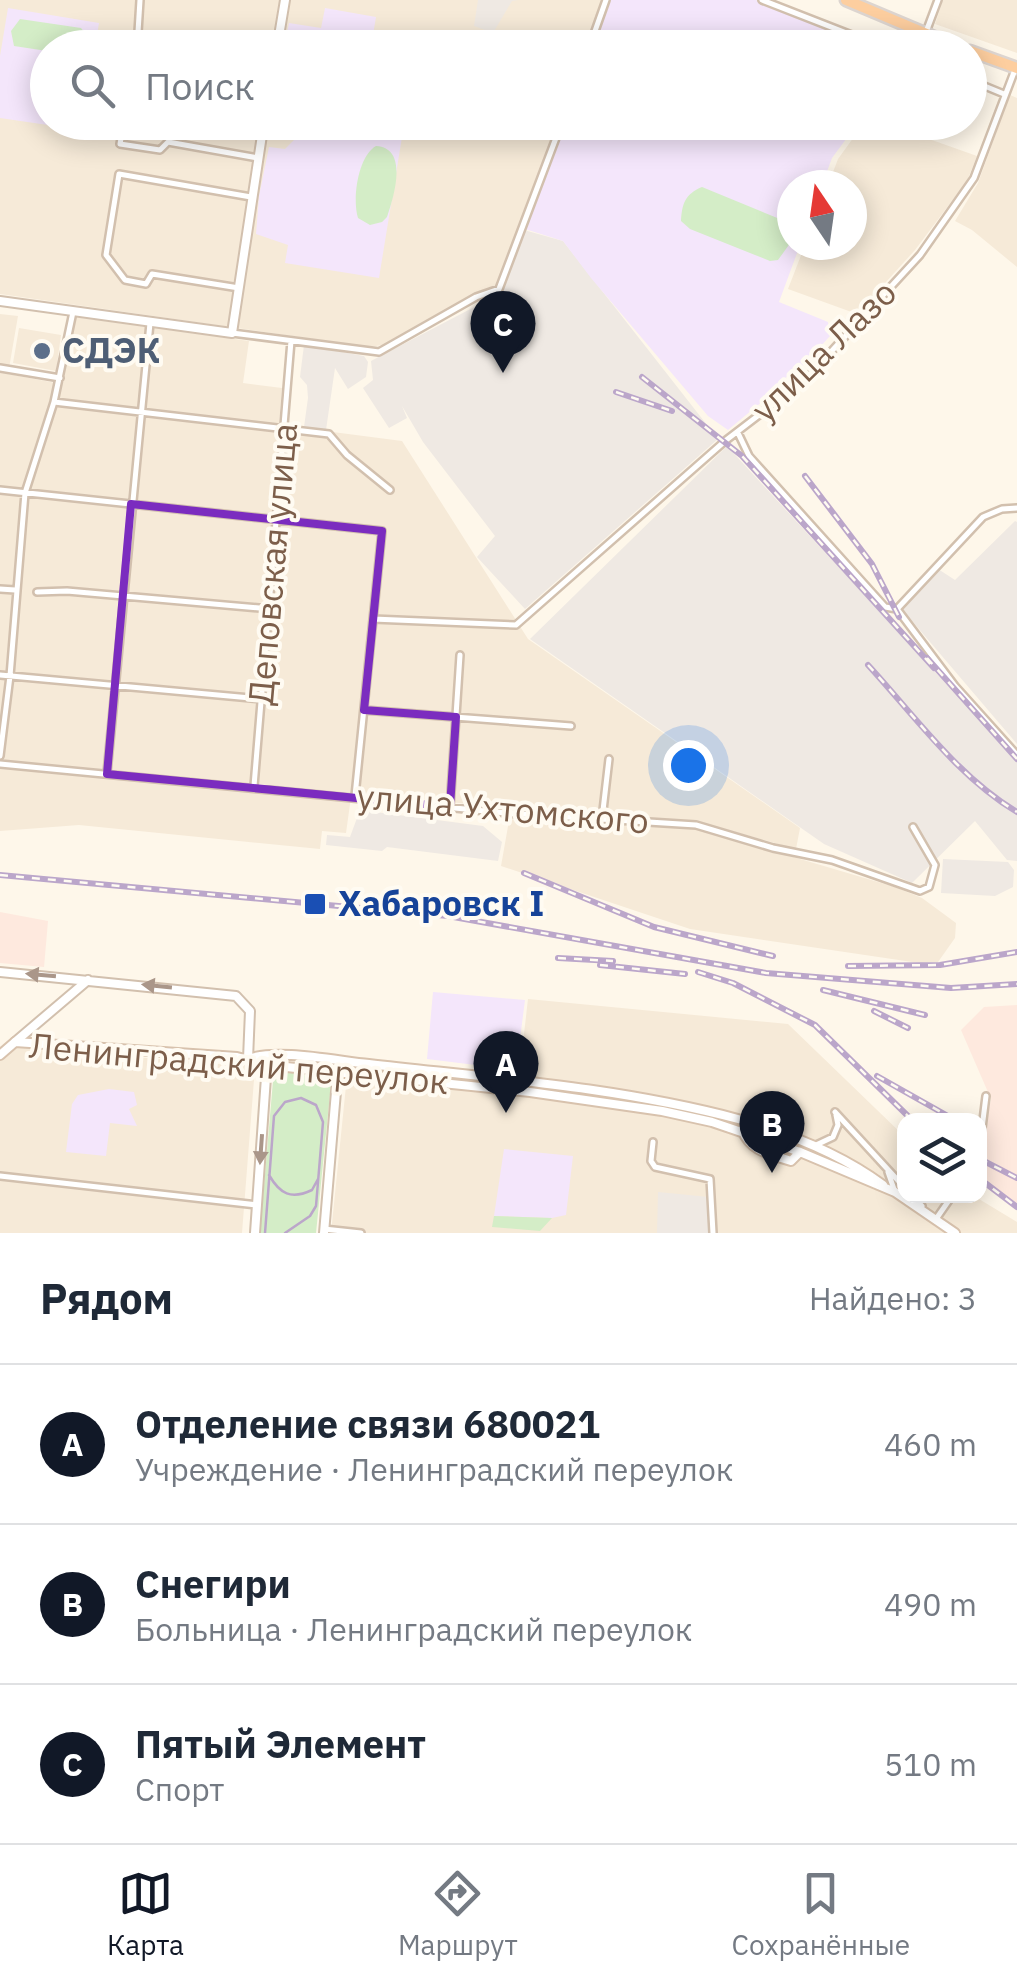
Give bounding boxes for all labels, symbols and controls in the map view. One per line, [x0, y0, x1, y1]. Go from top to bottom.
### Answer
search box [30, 30, 987, 140]
icon: search [65, 58, 120, 113]
text: Поиск [145, 61, 255, 110]
north arrow [777, 170, 867, 260]
street label: улица Лазо [741, 269, 906, 431]
pin: C [470, 290, 536, 373]
place label: СДЭК [62, 327, 160, 373]
marker: СДЭК [31, 340, 53, 362]
street label: Деповская улица [237, 421, 307, 707]
your location [663, 740, 714, 791]
street label: улица Ухтомского [355, 772, 651, 844]
place label: Хабаровск I [338, 880, 544, 926]
marker: Хабаровск I [302, 891, 328, 917]
one-way arrow [25, 967, 57, 983]
one-way arrow [140, 978, 172, 994]
street label: Ленинградский переулок [27, 1022, 451, 1104]
pin: A [474, 1030, 538, 1113]
pin: B [740, 1090, 804, 1173]
map controls [897, 1113, 987, 1203]
button: layers [897, 1113, 987, 1203]
one-way arrow [253, 1133, 269, 1165]
text: Рядом [40, 1271, 173, 1326]
text: Найдено: 3 [809, 1277, 977, 1319]
text: Отделение связи 680021 [135, 1399, 600, 1448]
text: A [62, 1423, 83, 1465]
text: 460 m [884, 1423, 977, 1465]
text: Учреждение · Ленинградский переулок [135, 1448, 733, 1490]
text: Снегири [135, 1559, 291, 1608]
text: B [62, 1583, 83, 1625]
text: 490 m [884, 1583, 977, 1625]
text: Больница · Ленинградский переулок [135, 1608, 692, 1650]
text: Пятый Элемент [135, 1719, 426, 1768]
text: C [62, 1743, 83, 1785]
text: 510 m [884, 1743, 977, 1785]
text: Спорт [135, 1768, 224, 1810]
tab: Карта [107, 1866, 184, 1963]
tab: Маршрут [398, 1866, 518, 1963]
tab: Сохранённые [732, 1866, 910, 1963]

